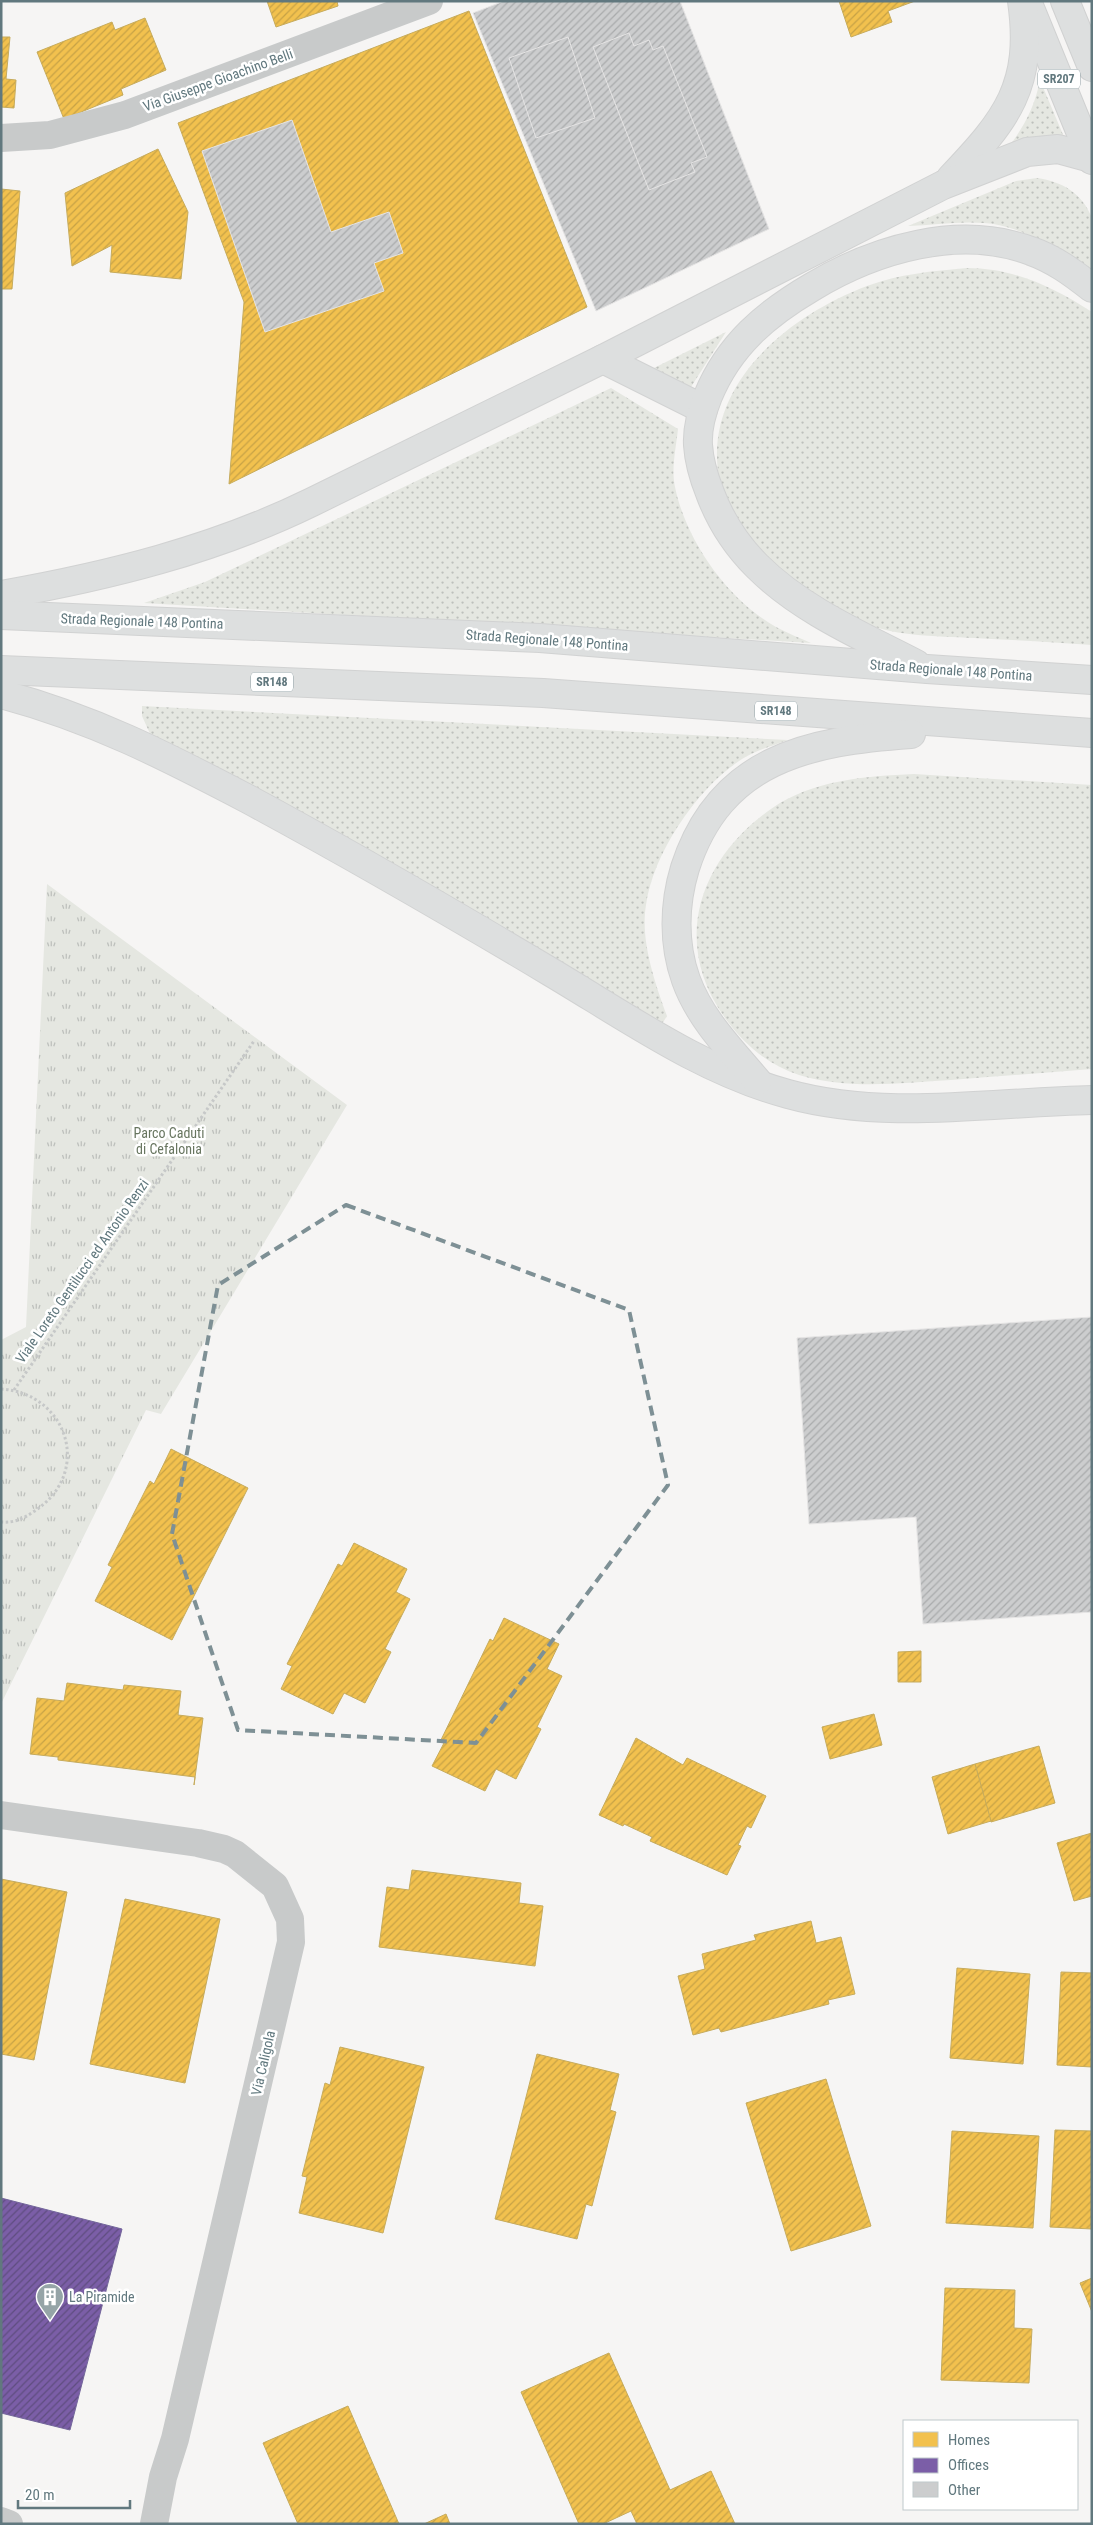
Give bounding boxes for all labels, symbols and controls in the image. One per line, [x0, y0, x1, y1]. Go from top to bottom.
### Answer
street label: Via Giuseppe Gioachino Belli [141, 45, 295, 115]
road number: SR207 [1038, 70, 1080, 88]
street label: Strada Regionale 148 Pontina [60, 610, 224, 632]
street label: Strada Regionale 148 Pontina [465, 626, 629, 654]
street label: Strada Regionale 148 Pontina [869, 656, 1033, 684]
road number: SR148 [251, 672, 293, 692]
road number: SR148 [755, 701, 797, 720]
park label: Parco Caduti di Cefalonia [134, 1125, 204, 1157]
street label: Viale Loreto Gentilucci ed Antonio Renzi [12, 1176, 152, 1366]
street label: Via Caligola [248, 2029, 278, 2097]
building icon: La Piramide [35, 2282, 65, 2321]
place label: La Piramide [69, 2289, 135, 2305]
legend [903, 2420, 1078, 2510]
text: Homes [948, 2431, 990, 2449]
text: Offices [948, 2456, 989, 2474]
scale bar [18, 2478, 130, 2510]
text: Other [948, 2481, 981, 2499]
text: 20 m [25, 2486, 55, 2504]

